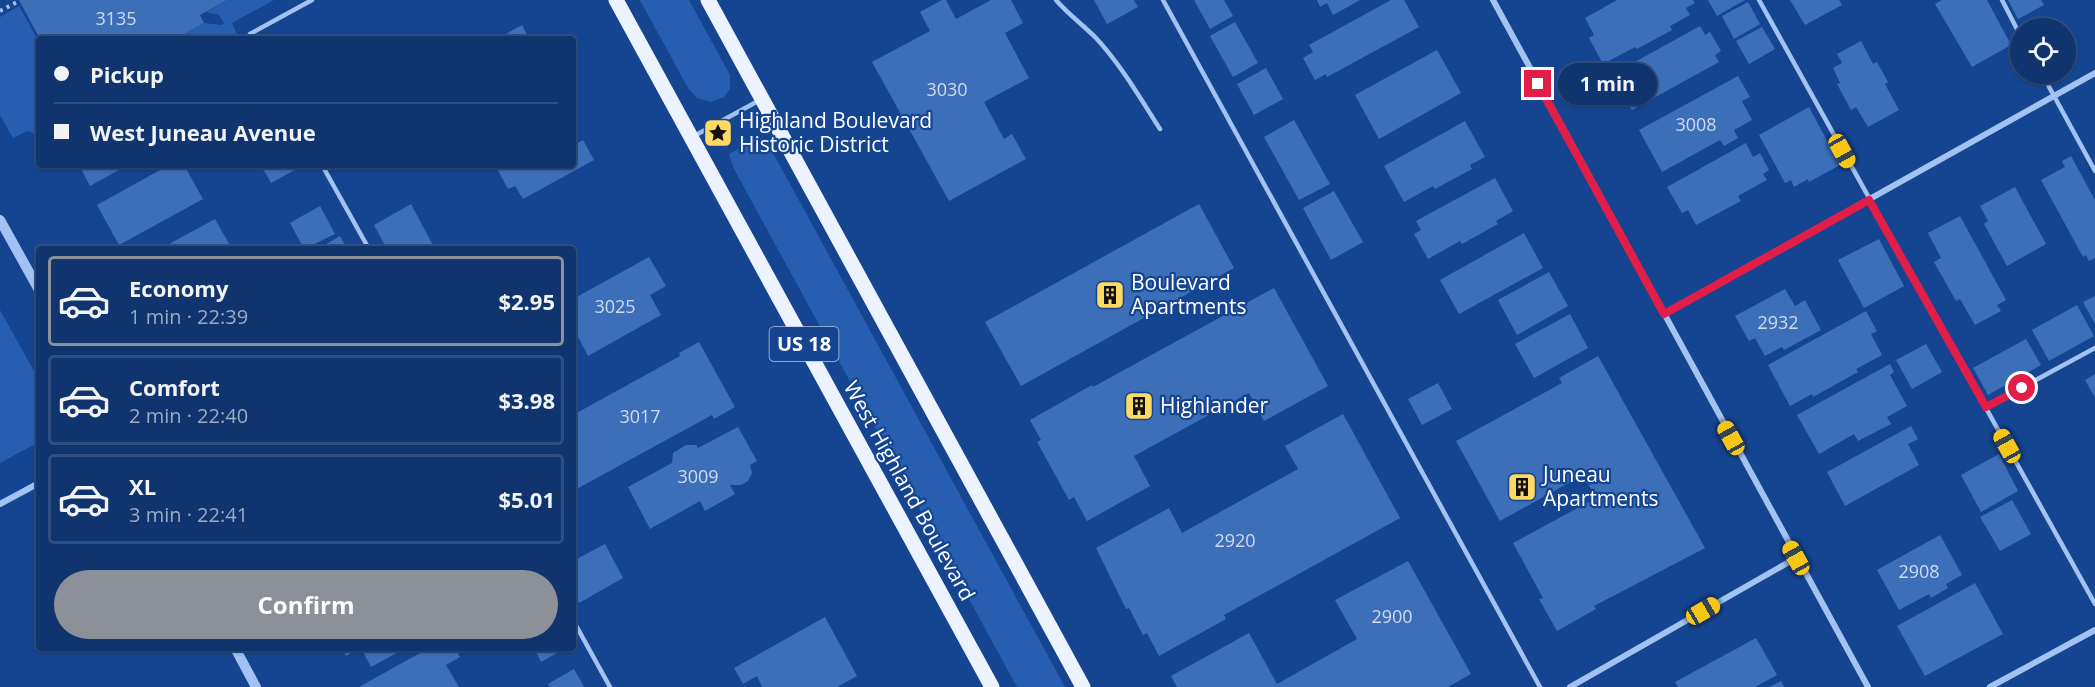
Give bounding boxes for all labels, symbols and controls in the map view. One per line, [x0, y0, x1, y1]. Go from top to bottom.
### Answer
house number: 3135 [95, 6, 137, 30]
map controls [2010, 18, 2076, 84]
button: locate [2010, 18, 2076, 84]
text: Pickup [90, 59, 164, 89]
callout: 1 min [1559, 63, 1658, 105]
route end [1524, 70, 1551, 97]
text: 1 min [1580, 70, 1635, 97]
house number: 3030 [926, 77, 968, 101]
place label: Highland Boulevard Historic District [739, 106, 932, 158]
house number: 3008 [1675, 112, 1717, 136]
text: West Juneau Avenue [90, 117, 316, 147]
place icon: Highland Boulevard Historic District [702, 117, 734, 149]
car [1825, 131, 1859, 171]
place label: Boulevard Apartments [1131, 268, 1246, 320]
text: Economy [129, 273, 228, 303]
icon: car [57, 274, 111, 328]
building icon: Boulevard Apartments [1094, 279, 1126, 311]
text: $2.95 [498, 286, 555, 316]
house number: 3025 [594, 294, 636, 318]
text: 1 min · 22:39 [129, 303, 248, 330]
house number: 2932 [1757, 310, 1799, 334]
road number: US 18 [770, 327, 838, 361]
text: Comfort [129, 372, 220, 402]
icon: car [57, 373, 111, 427]
route start [2008, 374, 2035, 401]
street label: West Highland Boulevard [838, 376, 982, 605]
text: $3.98 [498, 385, 555, 415]
building icon: Highlander [1123, 390, 1155, 422]
place label: Highlander [1160, 391, 1269, 419]
text: 2 min · 22:40 [129, 402, 248, 429]
house number: 3017 [619, 404, 661, 428]
car [1714, 418, 1748, 458]
car [1990, 426, 2024, 466]
place label: Juneau Apartments [1541, 460, 1658, 512]
house number: 3009 [677, 464, 719, 488]
text: XL [129, 471, 156, 501]
building icon: Juneau Apartments [1506, 471, 1538, 503]
icon: car [57, 472, 111, 526]
text: $5.01 [498, 484, 555, 514]
text: 3 min · 22:41 [129, 501, 248, 528]
house number: 2920 [1214, 528, 1256, 552]
car [1779, 538, 1813, 578]
house number: 2908 [1898, 559, 1940, 583]
button: Confirm [54, 570, 558, 639]
car [1683, 594, 1723, 628]
house number: 2900 [1371, 604, 1413, 628]

